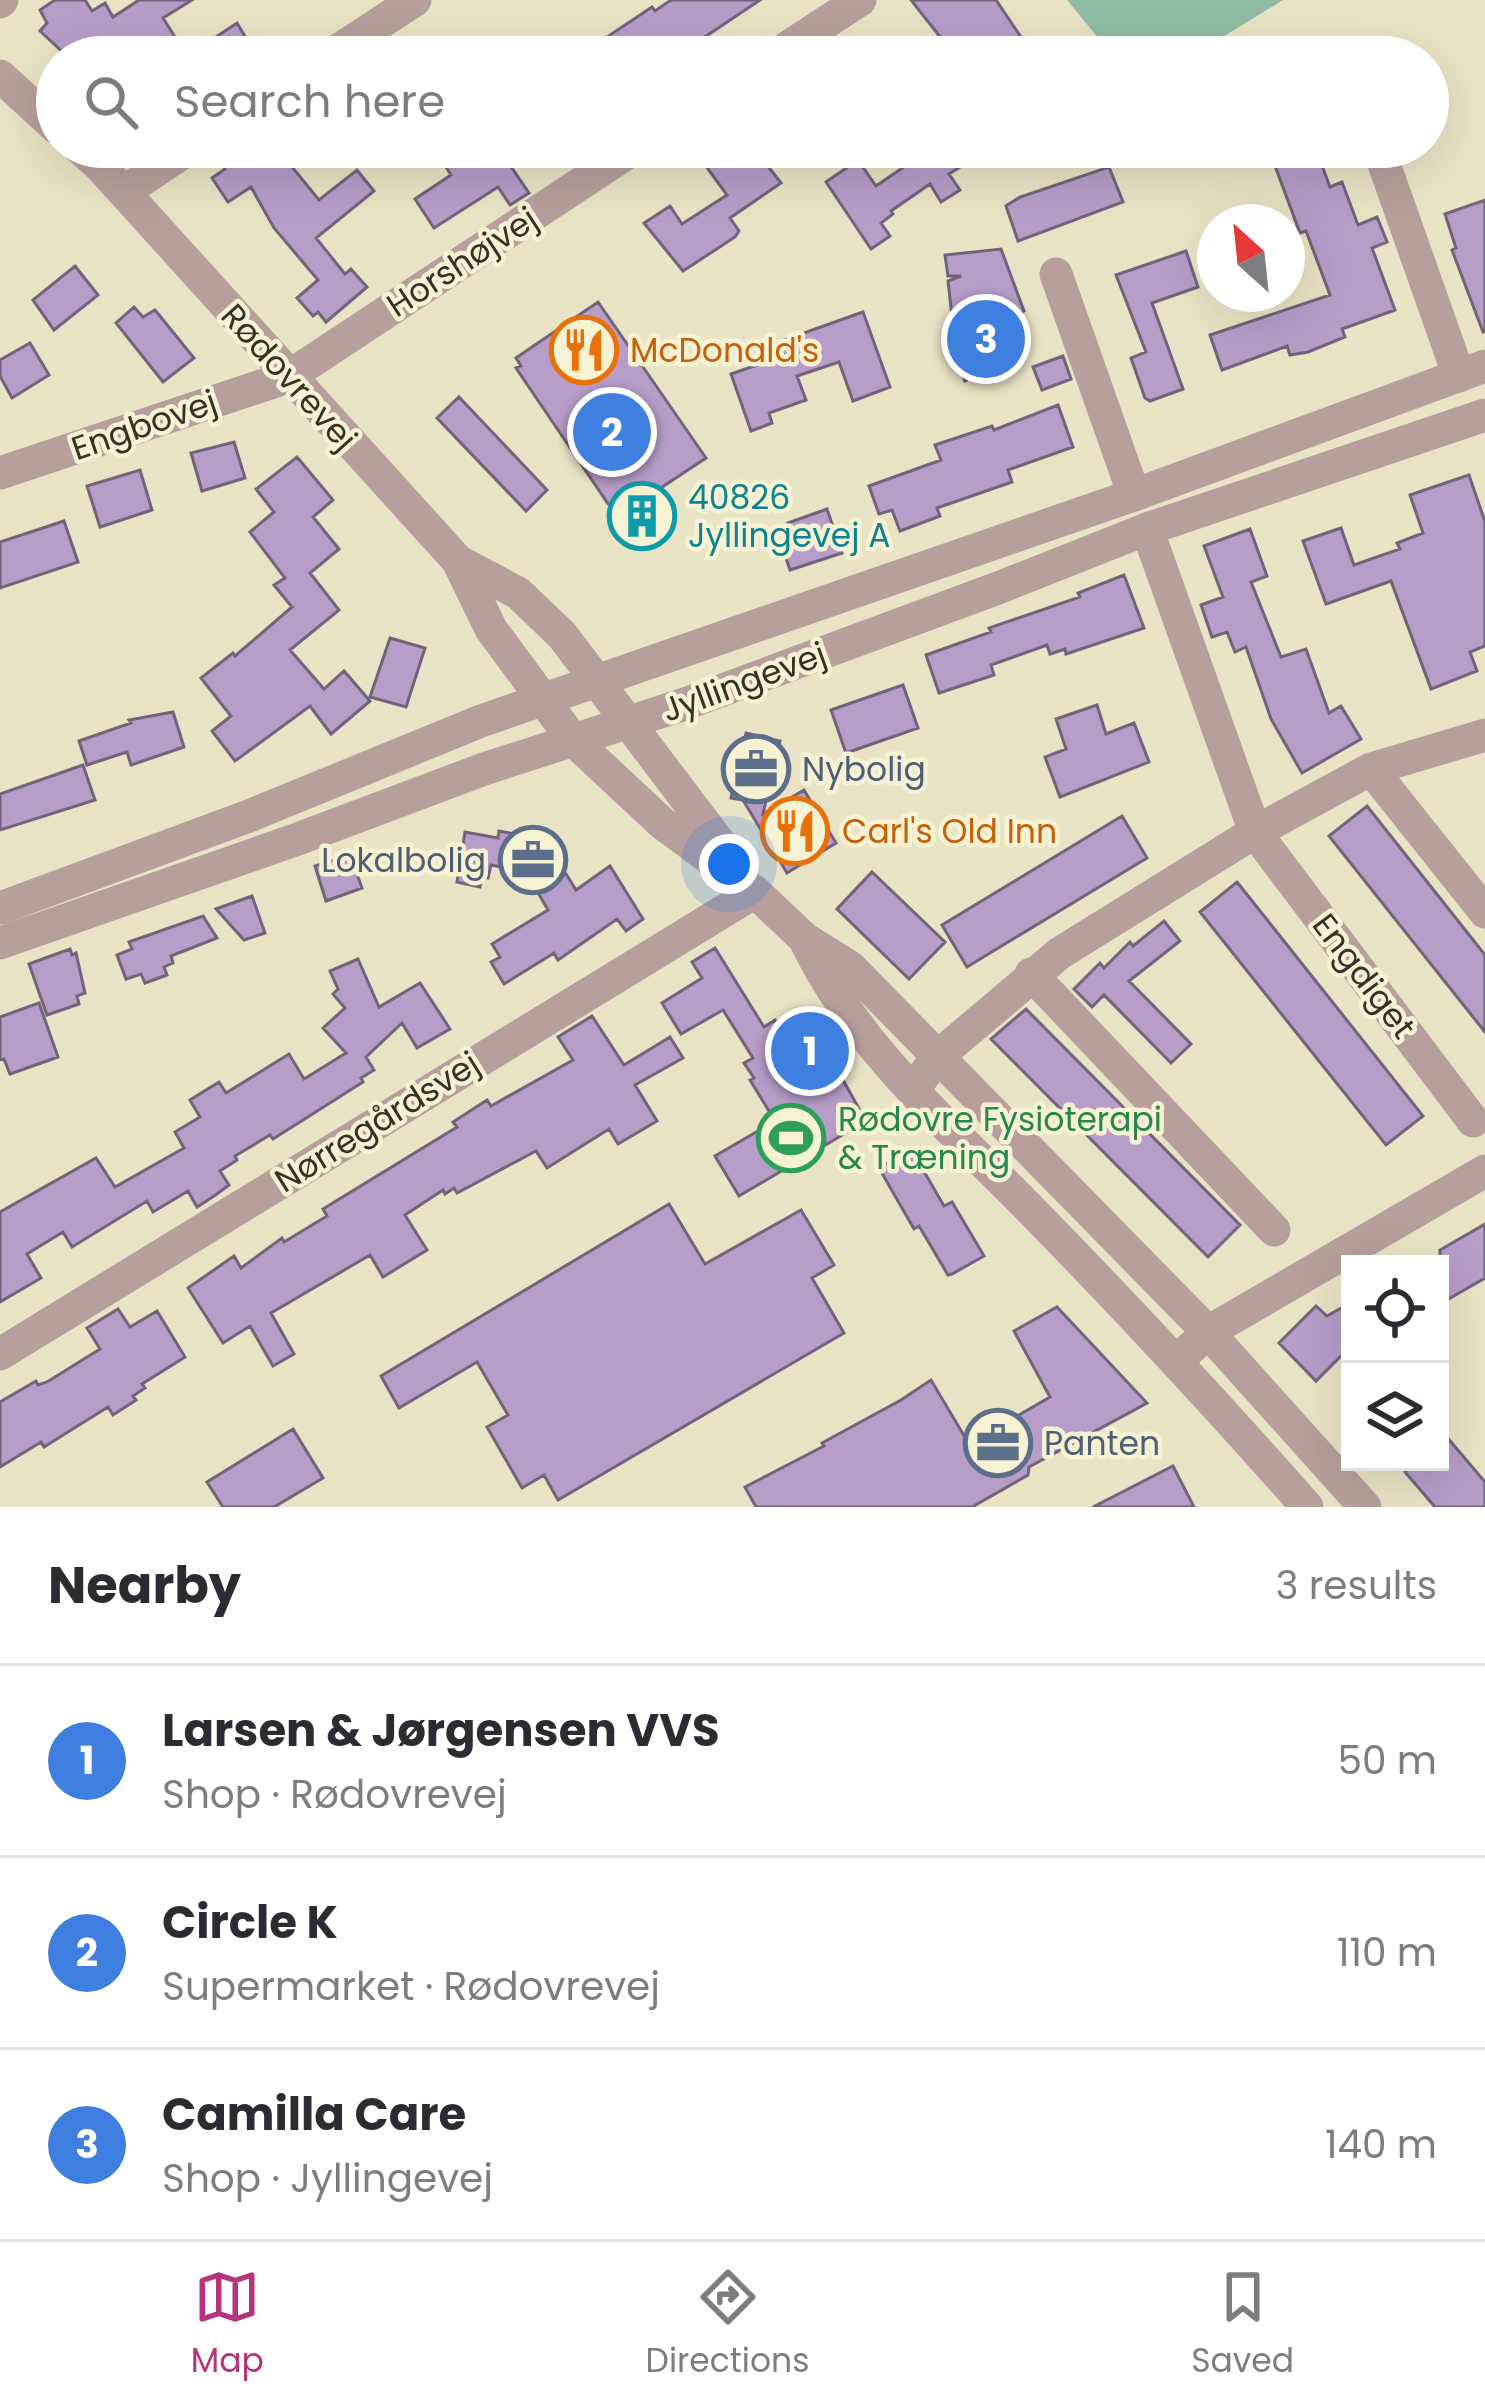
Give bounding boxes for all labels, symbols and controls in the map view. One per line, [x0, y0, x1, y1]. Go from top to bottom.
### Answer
search box [36, 36, 1449, 168]
icon: search [78, 69, 144, 135]
text: Search here [174, 70, 445, 133]
street label: Horshøjvej [377, 196, 547, 328]
north arrow [1197, 204, 1305, 312]
street label: Rødovrevej [210, 293, 368, 461]
pin: 3 [947, 294, 1025, 384]
restaurant icon: McDonald's [549, 315, 619, 385]
place label: McDonald's [630, 327, 819, 374]
street label: Engbovej [65, 378, 223, 472]
pin: 2 [573, 387, 651, 477]
place label: 40826 Jyllingevej A [688, 474, 891, 559]
building icon: 40826 Jyllingevej A [607, 481, 677, 551]
street label: Jyllingevej [655, 631, 833, 733]
office icon: Nybolig [721, 734, 791, 804]
place label: Nybolig [802, 746, 926, 793]
restaurant icon: Carl's Old Inn [760, 796, 830, 866]
place label: Carl's Old Inn [842, 808, 1057, 855]
office icon: Lokalbolig [498, 825, 568, 895]
your location [699, 834, 759, 894]
place label: Lokalbolig [321, 837, 486, 884]
street label: Engdiget [1301, 904, 1427, 1048]
pin: 1 [771, 1006, 849, 1096]
street label: Nørregårdsvej [266, 1040, 488, 1204]
place label: Rødovre Fysioterapi & Træning [838, 1096, 1162, 1181]
sports icon: Rødovre Fysioterapi & Træning [756, 1103, 826, 1173]
map controls [1341, 1255, 1449, 1471]
button: locate [1341, 1255, 1449, 1363]
button: layers [1341, 1363, 1449, 1471]
office icon: Panten [963, 1408, 1033, 1478]
place label: Panten [1044, 1420, 1160, 1467]
text: Nearby [48, 1549, 241, 1621]
text: 3 results [1275, 1558, 1437, 1613]
text: Larsen & Jørgensen VVS [162, 1699, 720, 1762]
text: 1 [80, 1733, 94, 1788]
text: 50 m [1337, 1733, 1437, 1788]
text: Shop · Rødovrevej [162, 1767, 507, 1822]
text: Circle K [162, 1891, 338, 1954]
text: 2 [76, 1925, 98, 1980]
text: 110 m [1337, 1925, 1437, 1980]
text: Supermarket · Rødovrevej [162, 1959, 660, 2014]
text: Camilla Care [162, 2083, 466, 2146]
text: 3 [75, 2117, 99, 2172]
text: 140 m [1325, 2117, 1437, 2172]
text: Shop · Jyllingevej [162, 2151, 493, 2206]
tab: Map [191, 2264, 264, 2386]
tab: Directions [646, 2264, 809, 2386]
tab: Saved [1191, 2264, 1294, 2386]

